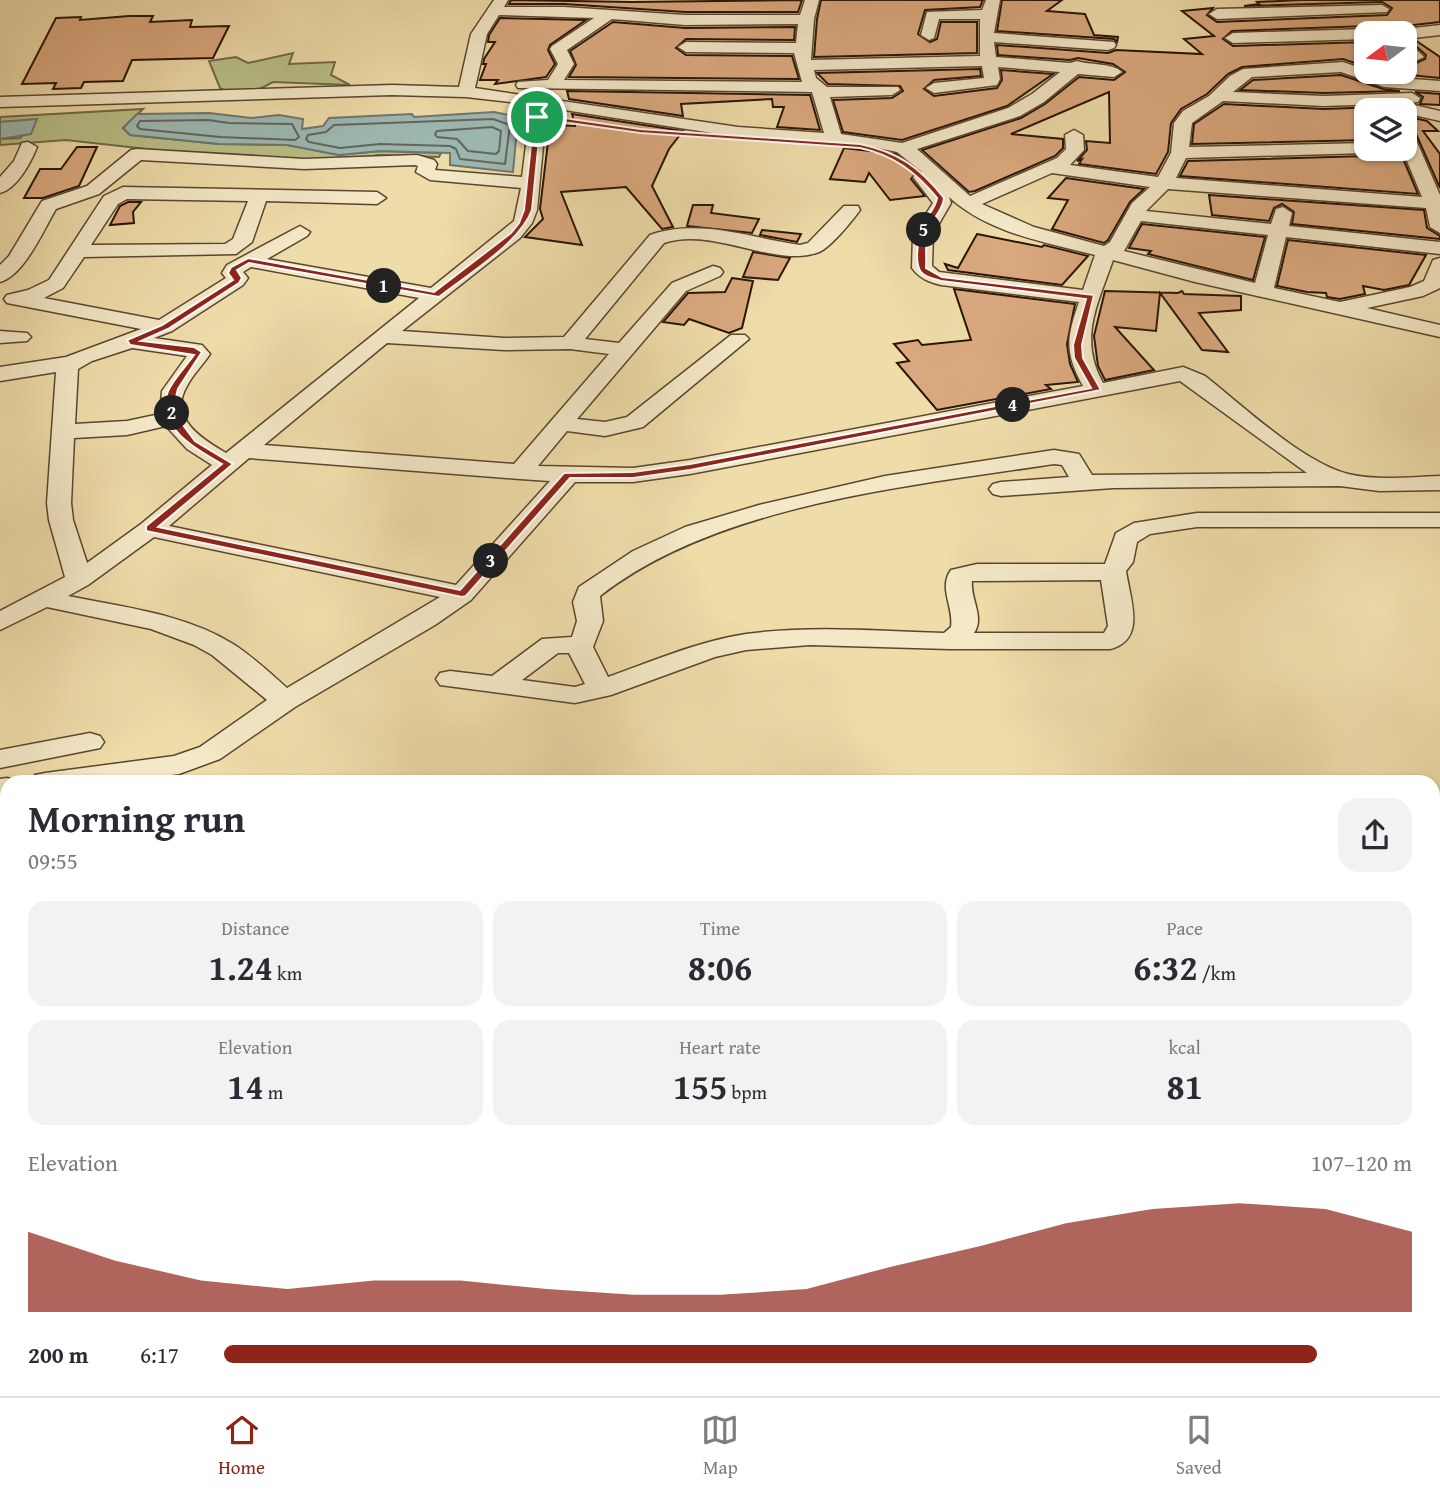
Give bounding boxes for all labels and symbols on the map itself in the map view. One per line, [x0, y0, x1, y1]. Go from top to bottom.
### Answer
north arrow [1354, 21, 1418, 84]
pin [507, 87, 567, 147]
pin: 5 [906, 212, 942, 247]
pin: 1 [366, 268, 402, 304]
pin: 4 [996, 388, 1030, 422]
pin: 2 [154, 396, 190, 430]
pin: 3 [474, 544, 508, 578]

